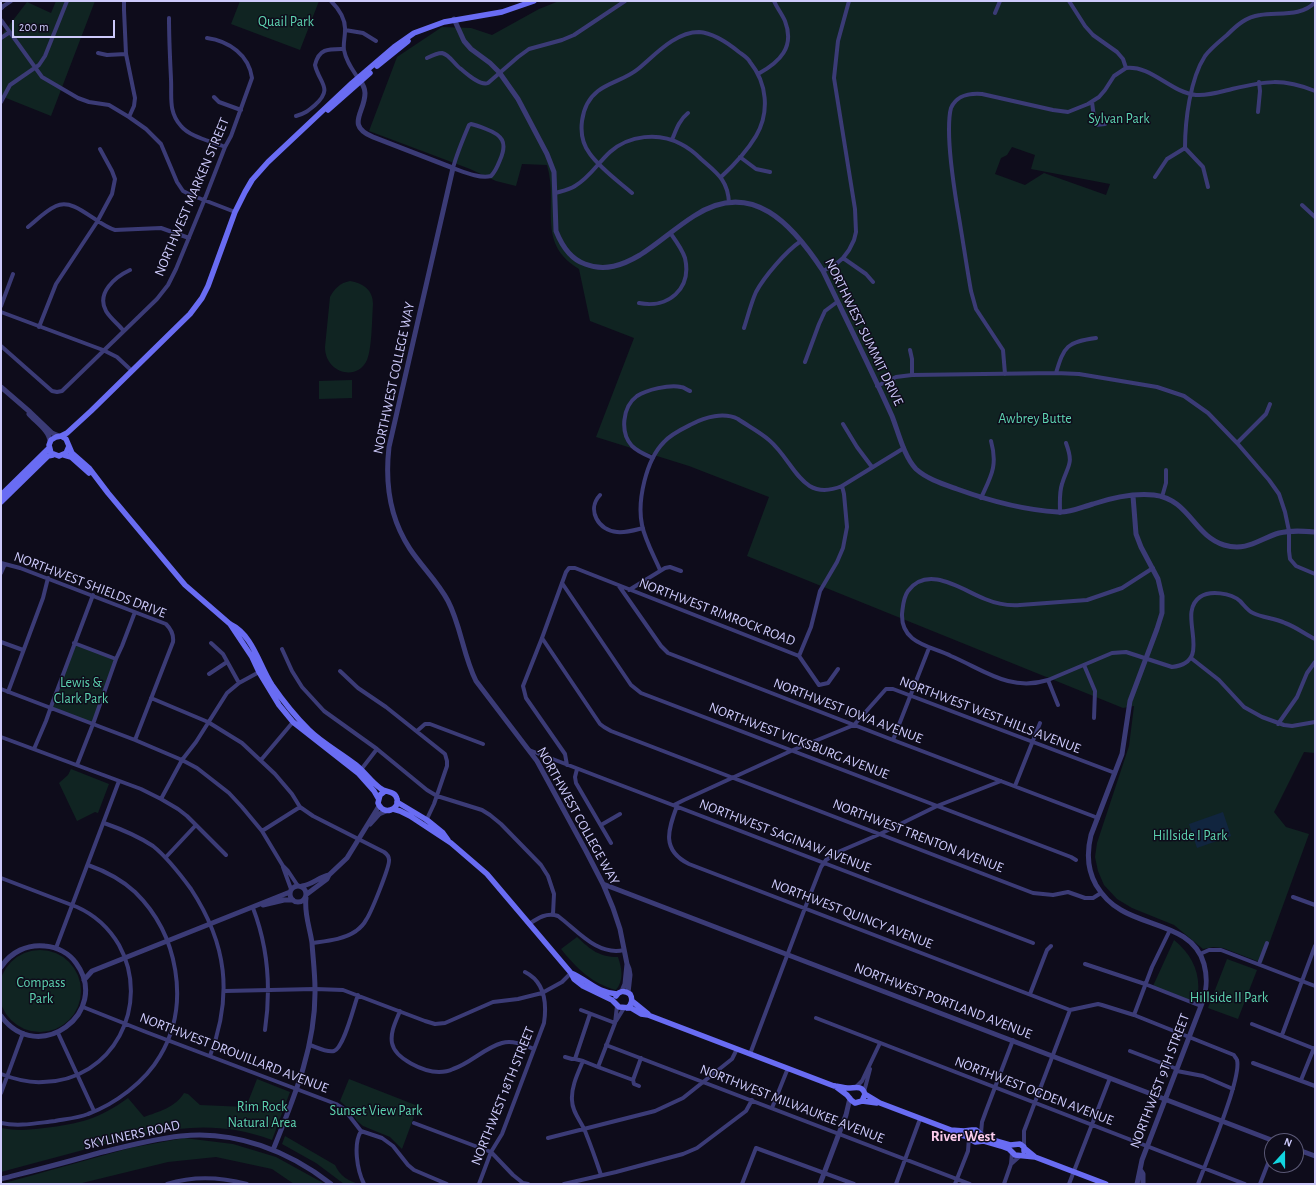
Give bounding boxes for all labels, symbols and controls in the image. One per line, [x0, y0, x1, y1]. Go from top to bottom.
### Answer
scale bar [14, 12, 117, 38]
park label: Quail Park [258, 14, 314, 30]
text: 200 m [19, 21, 49, 33]
park label: Sylvan Park [1088, 111, 1150, 127]
street label: NORTHWEST MARKEN STREET [151, 115, 233, 279]
street label: NORTHWEST SUMMIT DRIVE [821, 256, 907, 408]
street label: NORTHWEST COLLEGE WAY [370, 300, 418, 456]
park label: Awbrey Butte [998, 411, 1072, 427]
street label: NORTHWEST SHIELDS DRIVE [11, 548, 169, 622]
street label: NORTHWEST RIMROCK ROAD [636, 574, 798, 650]
street label: NORTHWEST WEST HILLS AVENUE [897, 673, 1083, 757]
park label: Lewis & Clark Park [54, 675, 108, 708]
street label: NORTHWEST IOWA AVENUE [771, 675, 925, 747]
street label: NORTHWEST VICKSBURG AVENUE [707, 699, 891, 783]
street label: NORTHWEST COLLEGE WAY [533, 744, 623, 888]
street label: NORTHWEST SAGINAW AVENUE [697, 795, 873, 877]
street label: NORTHWEST TRENTON AVENUE [830, 796, 1006, 876]
park label: Hillside I Park [1153, 828, 1227, 844]
street label: NORTHWEST QUINCY AVENUE [769, 875, 935, 953]
street label: NORTHWEST PORTLAND AVENUE [852, 959, 1034, 1043]
park label: Compass Park [17, 975, 65, 1008]
park label: Hillside II Park [1190, 990, 1268, 1006]
street label: NORTHWEST DROUILLARD AVENUE [137, 1009, 331, 1097]
street label: NORTHWEST 9TH STREET [1127, 1011, 1193, 1151]
street label: NORTHWEST 18TH STREET [467, 1024, 539, 1168]
street label: NORTHWEST OGDEN AVENUE [952, 1053, 1116, 1129]
street label: NORTHWEST MILWAUKEE AVENUE [697, 1061, 887, 1147]
park label: Rim Rock Natural Area [227, 1099, 297, 1132]
park label: Sunset View Park [330, 1103, 422, 1119]
street label: SKYLINERS ROAD [82, 1117, 182, 1153]
district label: River West [931, 1127, 995, 1145]
north arrow [1264, 1133, 1304, 1173]
text: N [1283, 1136, 1294, 1149]

